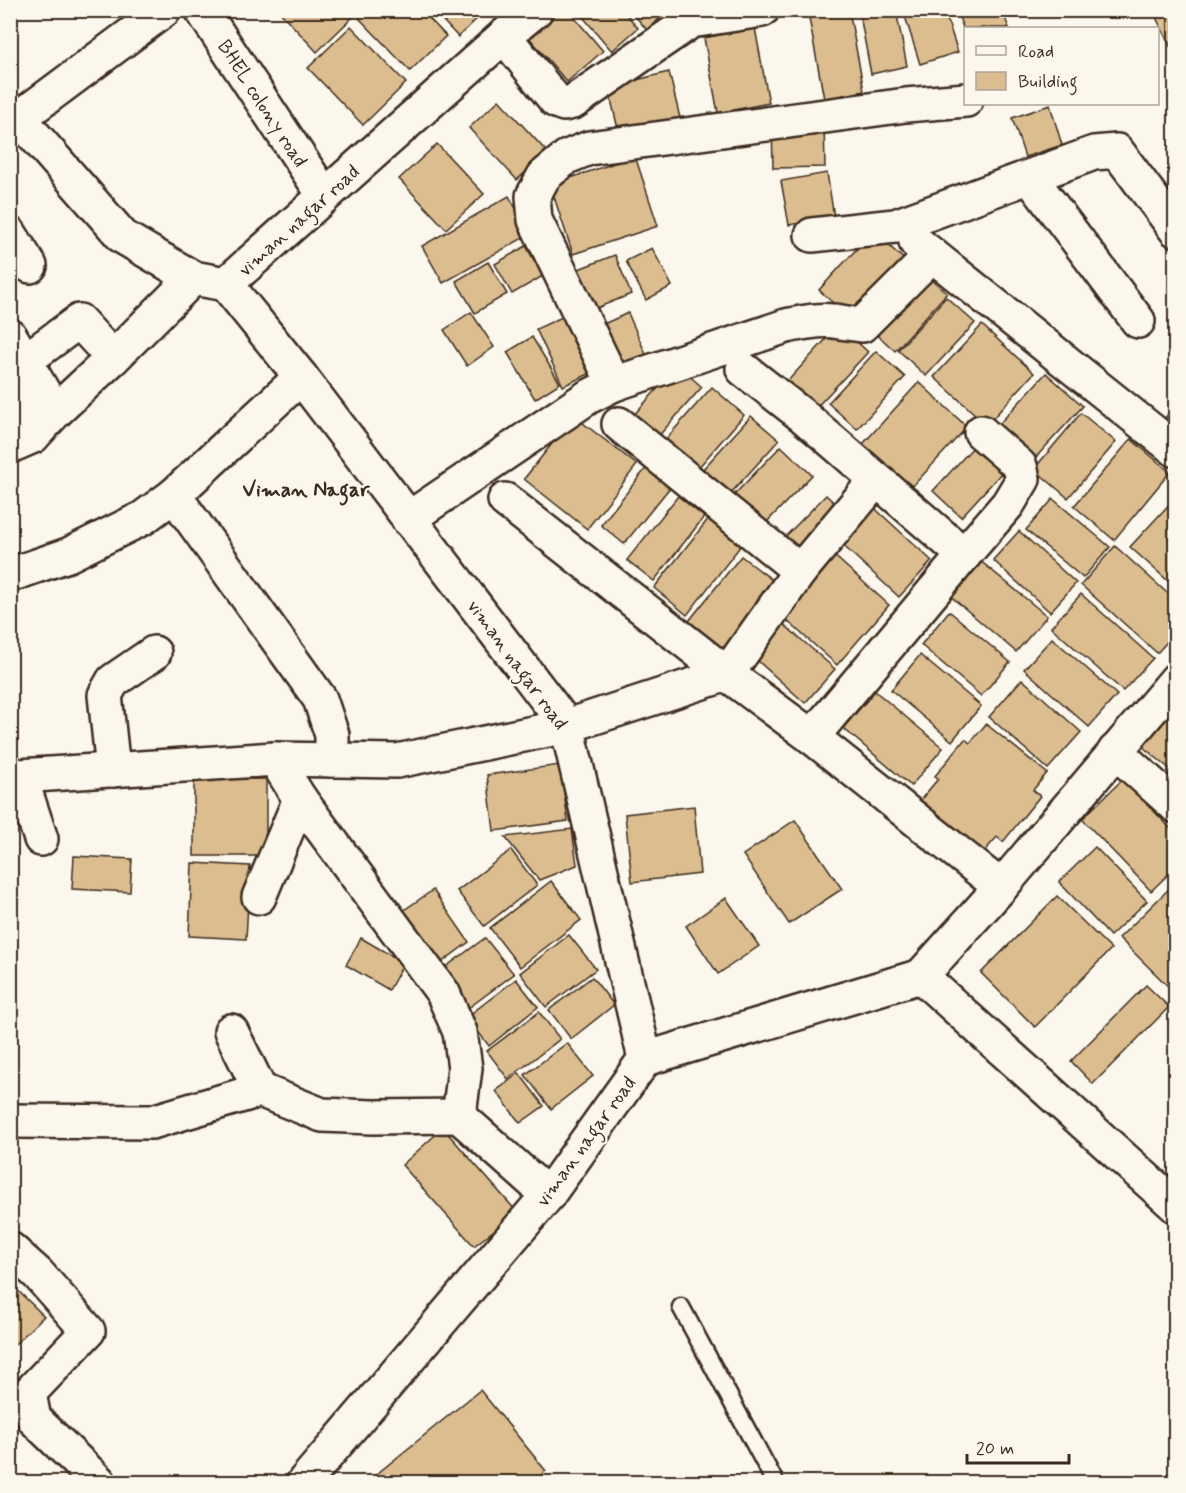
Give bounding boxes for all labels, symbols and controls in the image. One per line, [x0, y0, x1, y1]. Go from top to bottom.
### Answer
legend [964, 27, 1159, 105]
street label: BHEL colony road [210, 35, 313, 173]
text: Road [1018, 40, 1054, 64]
text: Building [1018, 70, 1078, 96]
street label: viman nagar road [232, 159, 367, 285]
district label: Viman Nagar [242, 476, 371, 506]
street label: viman nagar road [459, 594, 573, 737]
street label: viman nagar road [530, 1071, 644, 1214]
scale bar [967, 1427, 1069, 1465]
text: 20 m [976, 1437, 1014, 1461]

